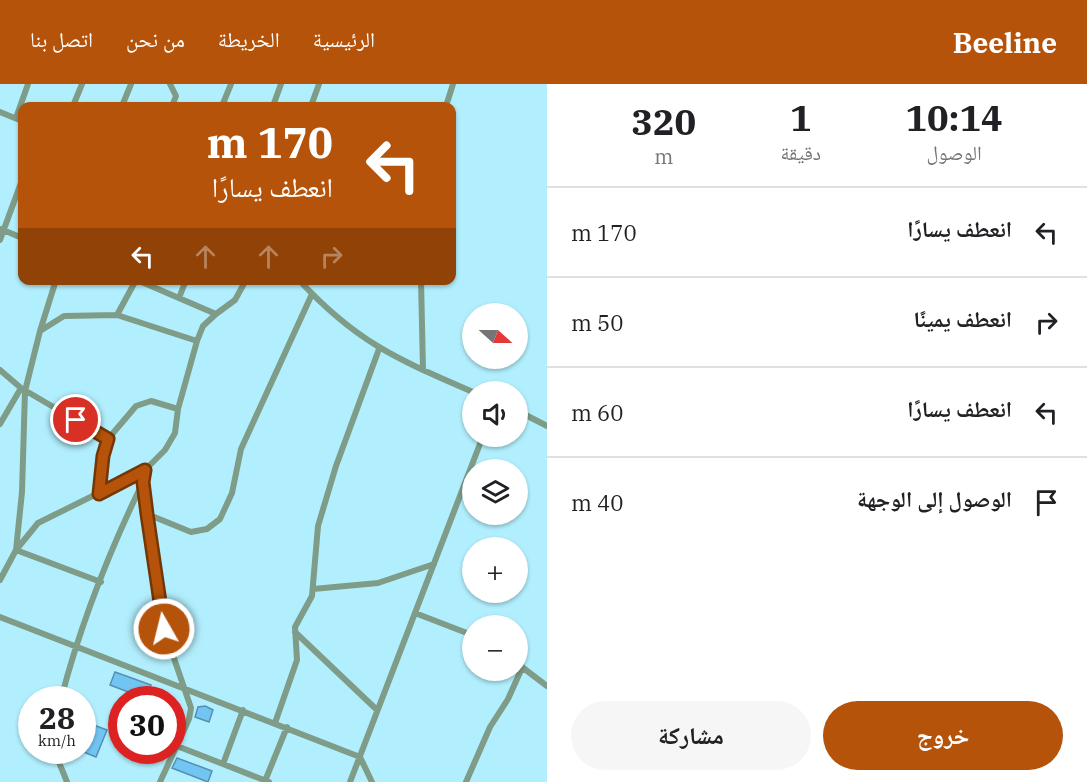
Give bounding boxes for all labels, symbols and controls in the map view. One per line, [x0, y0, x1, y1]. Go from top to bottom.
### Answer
text: Beeline [953, 24, 1057, 61]
text: اتصل بنا [30, 25, 93, 53]
text: من نحن [126, 25, 185, 53]
text: الخريطة [218, 25, 280, 53]
text: الرئيسية [313, 25, 375, 53]
text: 1 [790, 94, 812, 141]
text: 10:14 [905, 94, 1003, 141]
text: 320 [631, 98, 696, 145]
text: 170 m [207, 115, 333, 170]
icon: left [354, 126, 432, 204]
text: دقيقة [780, 139, 821, 166]
text: الوصول [926, 139, 982, 166]
text: m [654, 143, 673, 170]
text: انعطف يسارًا [212, 169, 333, 204]
text: انعطف يسارًا [907, 214, 1012, 243]
icon: left [1030, 216, 1063, 249]
text: 170 m [571, 218, 637, 247]
icon: left [126, 240, 159, 273]
icon: ahead [189, 240, 222, 273]
icon: ahead [252, 240, 285, 273]
icon: right [315, 240, 348, 273]
north arrow [462, 303, 528, 369]
map controls [462, 303, 528, 681]
text: انعطف يمينًا [914, 304, 1012, 333]
icon: right [1030, 306, 1063, 339]
text: 50 m [571, 308, 623, 337]
button: sound [462, 381, 528, 447]
pin [50, 394, 101, 445]
text: انعطف يسارًا [907, 394, 1012, 423]
icon: left [1030, 396, 1063, 429]
text: 60 m [571, 398, 623, 427]
icon: arrive [59, 403, 92, 436]
button: layers [462, 459, 528, 525]
text: الوصول إلى الوجهة [857, 484, 1012, 513]
icon: arrive [1030, 486, 1063, 519]
text: 40 m [571, 488, 623, 517]
button: + [462, 537, 528, 603]
position arrow [132, 597, 196, 661]
button: − [462, 615, 528, 681]
speed limit sign: 30 [108, 686, 186, 764]
text: 28 [39, 698, 75, 737]
button: مشاركة [571, 701, 811, 770]
button: خروج [823, 701, 1063, 770]
text: km/h [38, 731, 76, 750]

